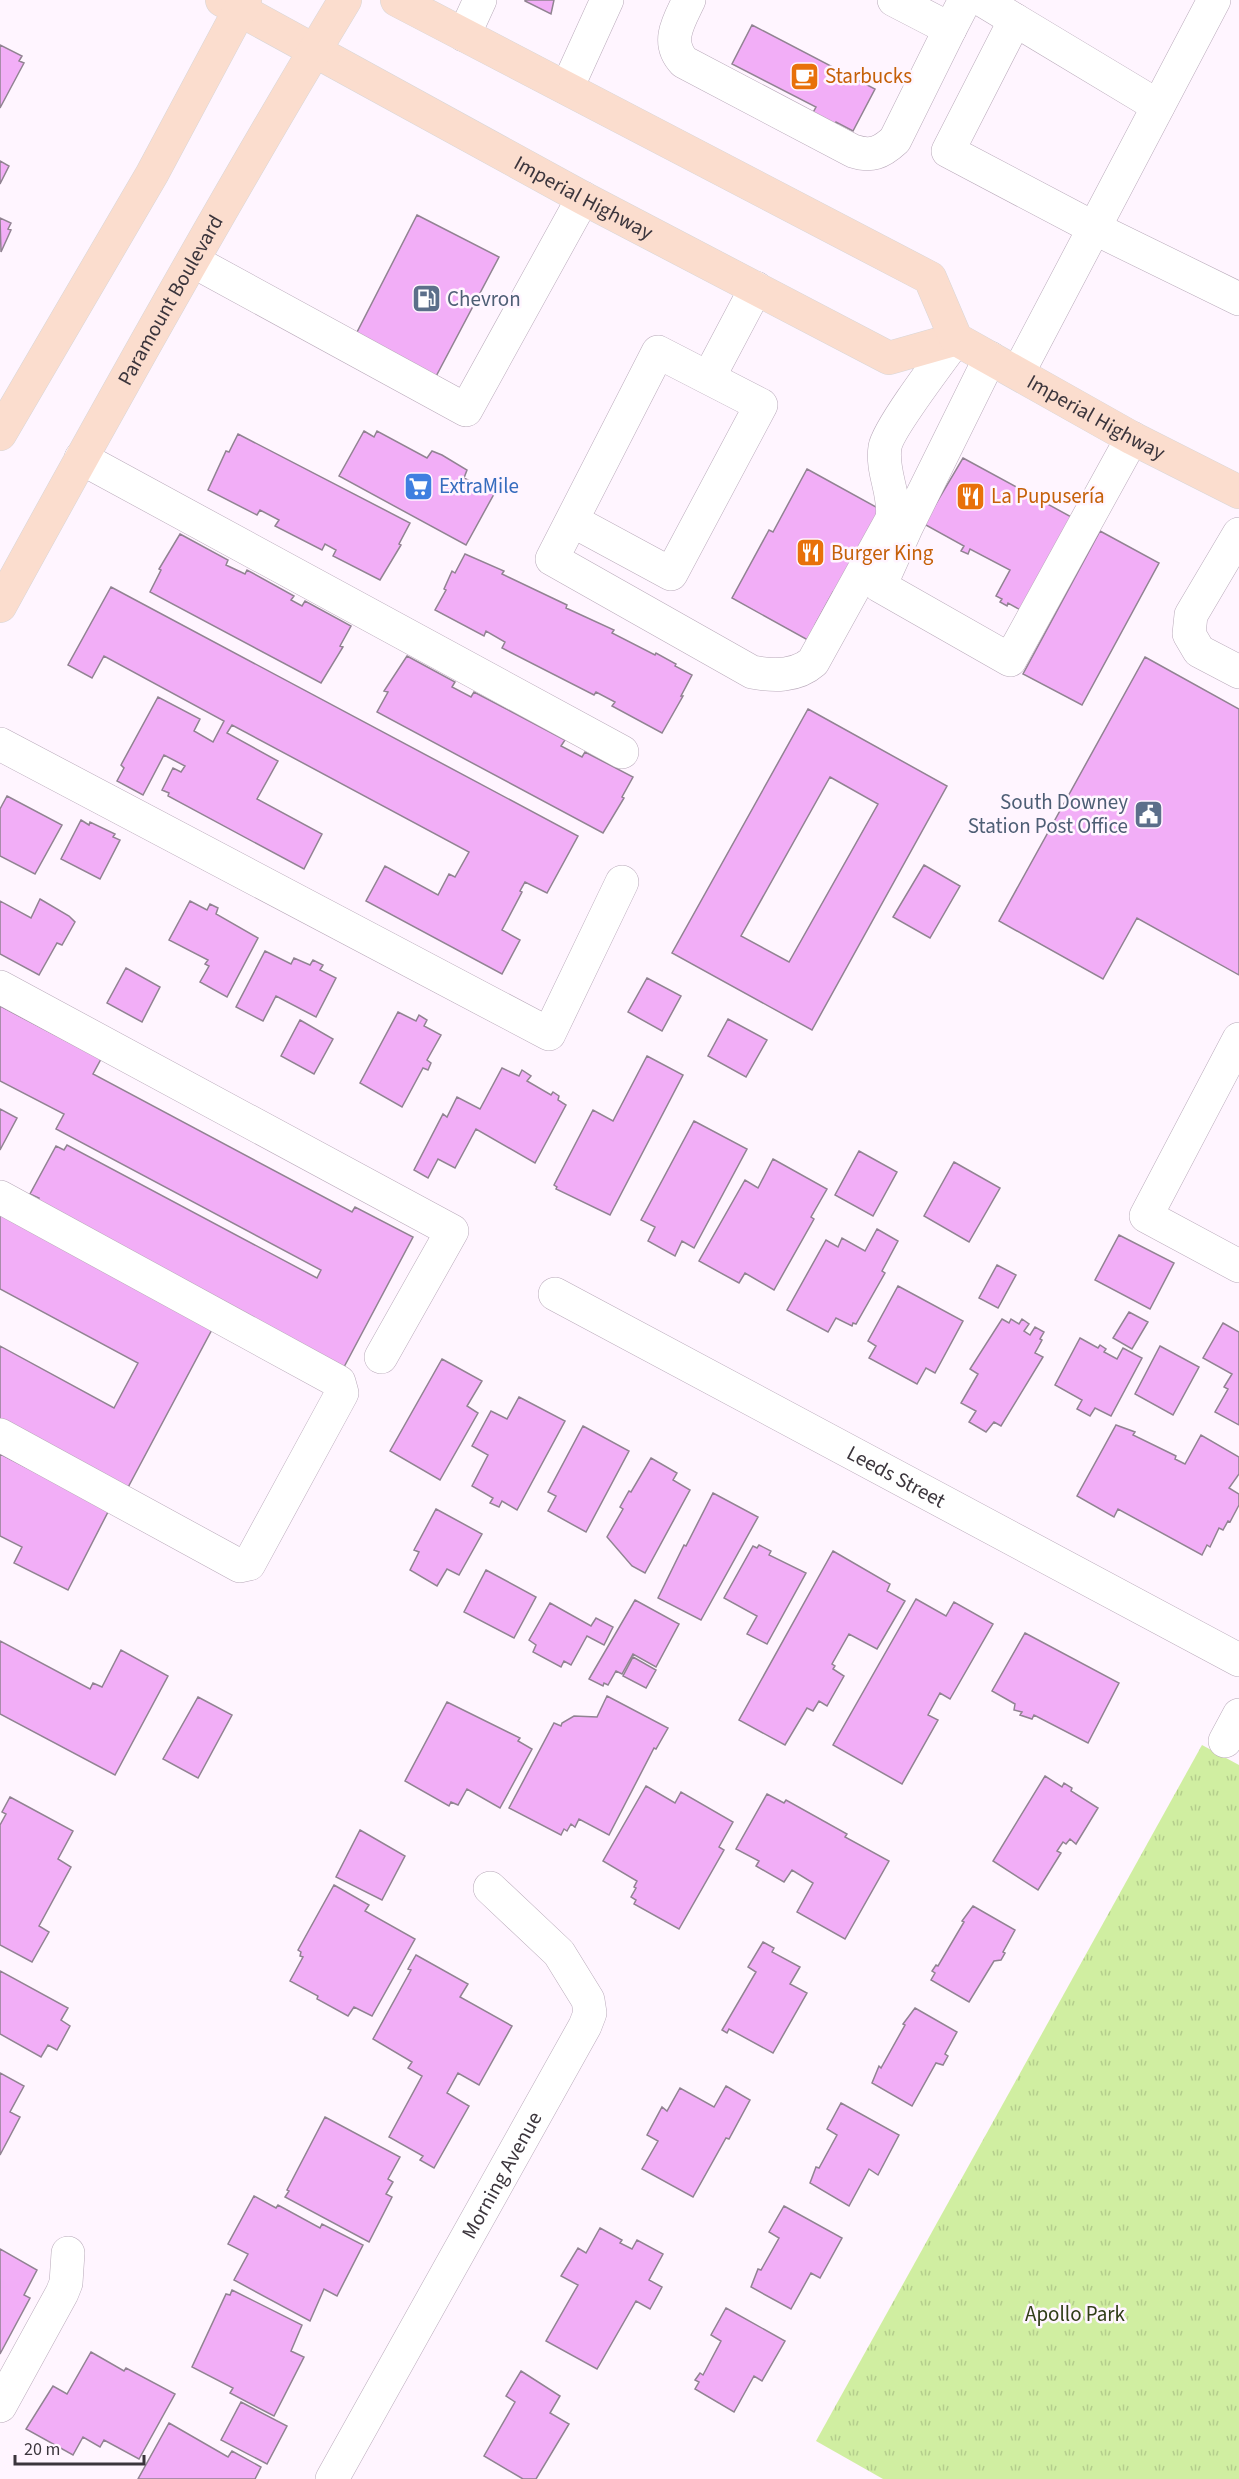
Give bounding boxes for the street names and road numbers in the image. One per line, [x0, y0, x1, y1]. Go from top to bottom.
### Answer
street label: Imperial Highway [509, 148, 659, 247]
street label: Paramount Boulevard [110, 209, 231, 391]
street label: Imperial Highway [1022, 367, 1171, 467]
street label: Leeds Street [841, 1438, 951, 1515]
street label: Morning Avenue [454, 2106, 549, 2244]

